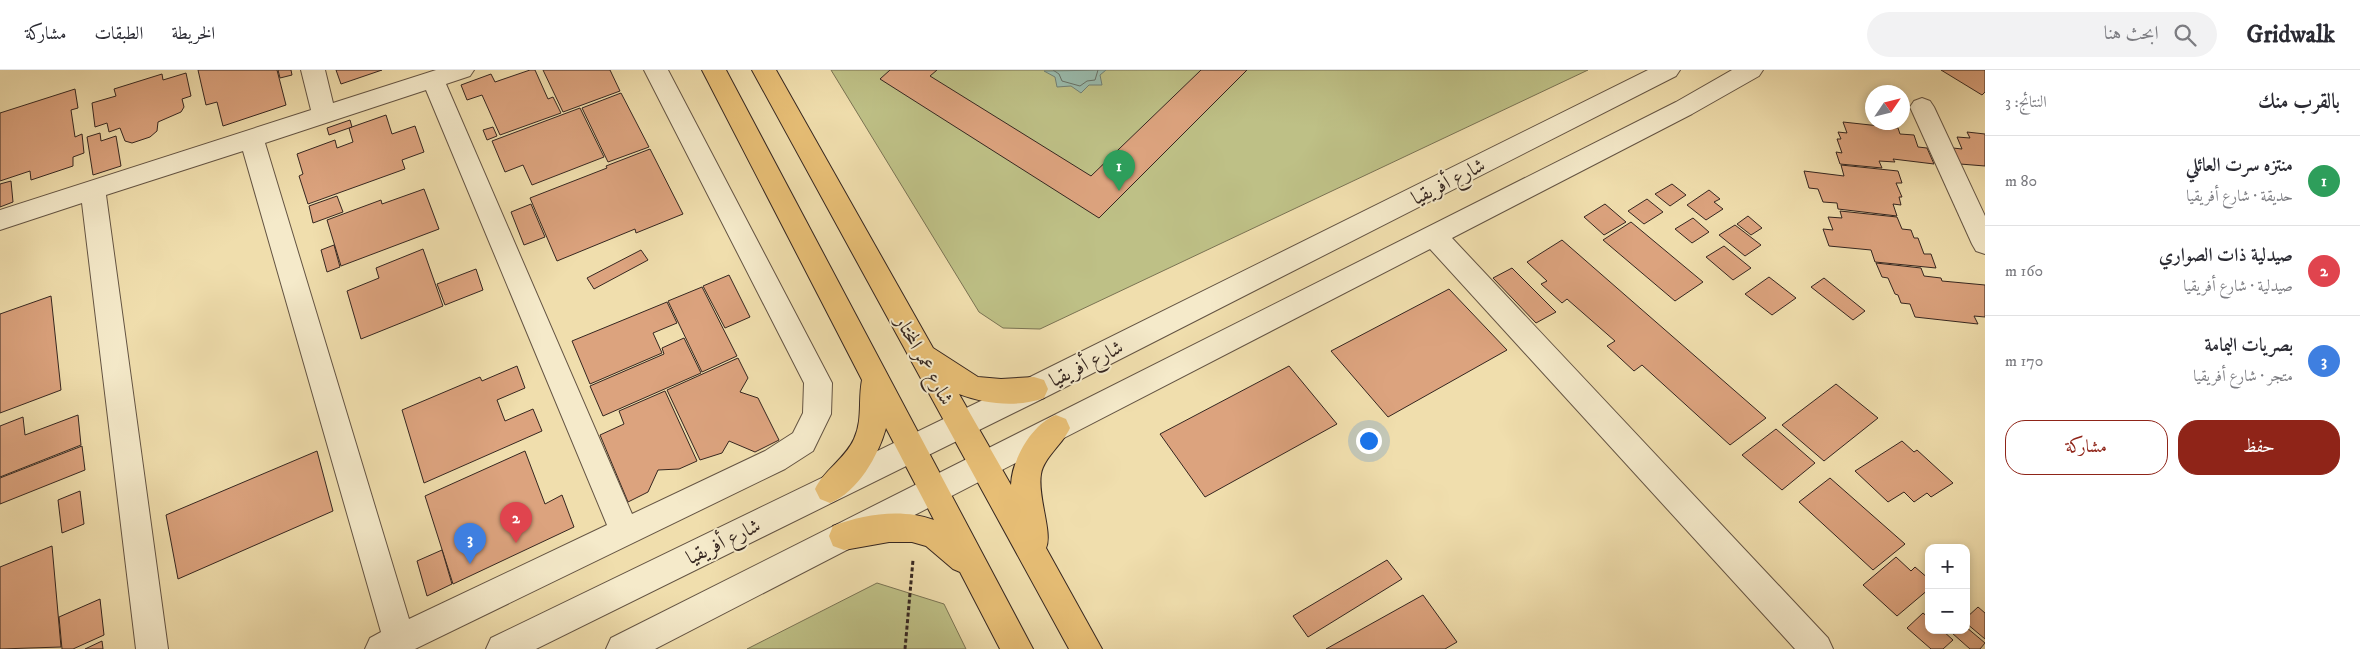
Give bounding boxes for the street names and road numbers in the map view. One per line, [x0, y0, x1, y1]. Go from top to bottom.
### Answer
street label: شارع أفريقيا [1406, 150, 1492, 215]
street label: شارع عمر المختار [884, 310, 959, 412]
street label: شارع أفريقيا [1044, 332, 1130, 397]
street label: شارع أفريقيا [681, 511, 767, 575]

